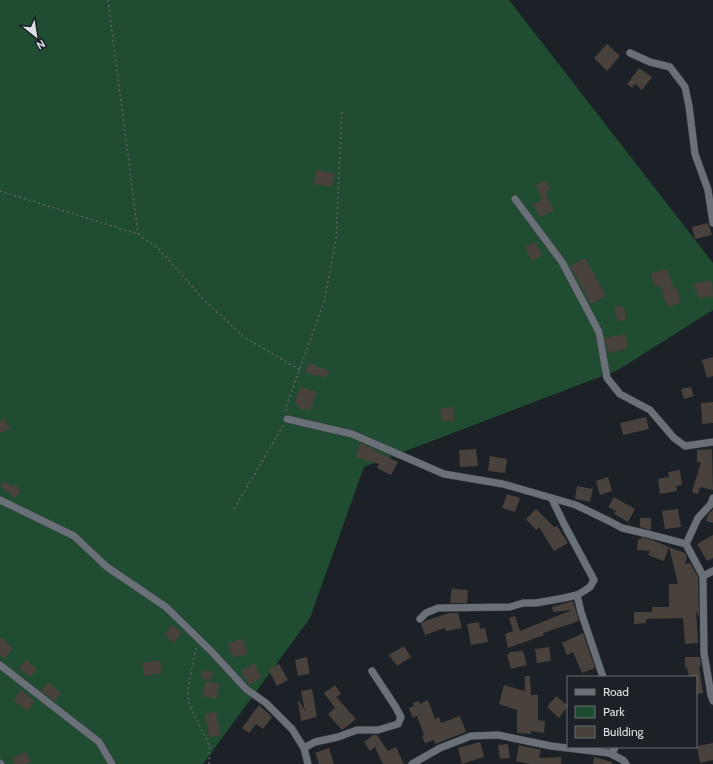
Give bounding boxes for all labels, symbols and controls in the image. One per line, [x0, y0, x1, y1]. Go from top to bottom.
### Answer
north arrow [16, 16, 56, 56]
text: N [34, 37, 48, 53]
legend [567, 676, 697, 748]
text: Road [603, 684, 629, 699]
text: Park [603, 704, 625, 719]
text: Building [603, 724, 645, 739]

